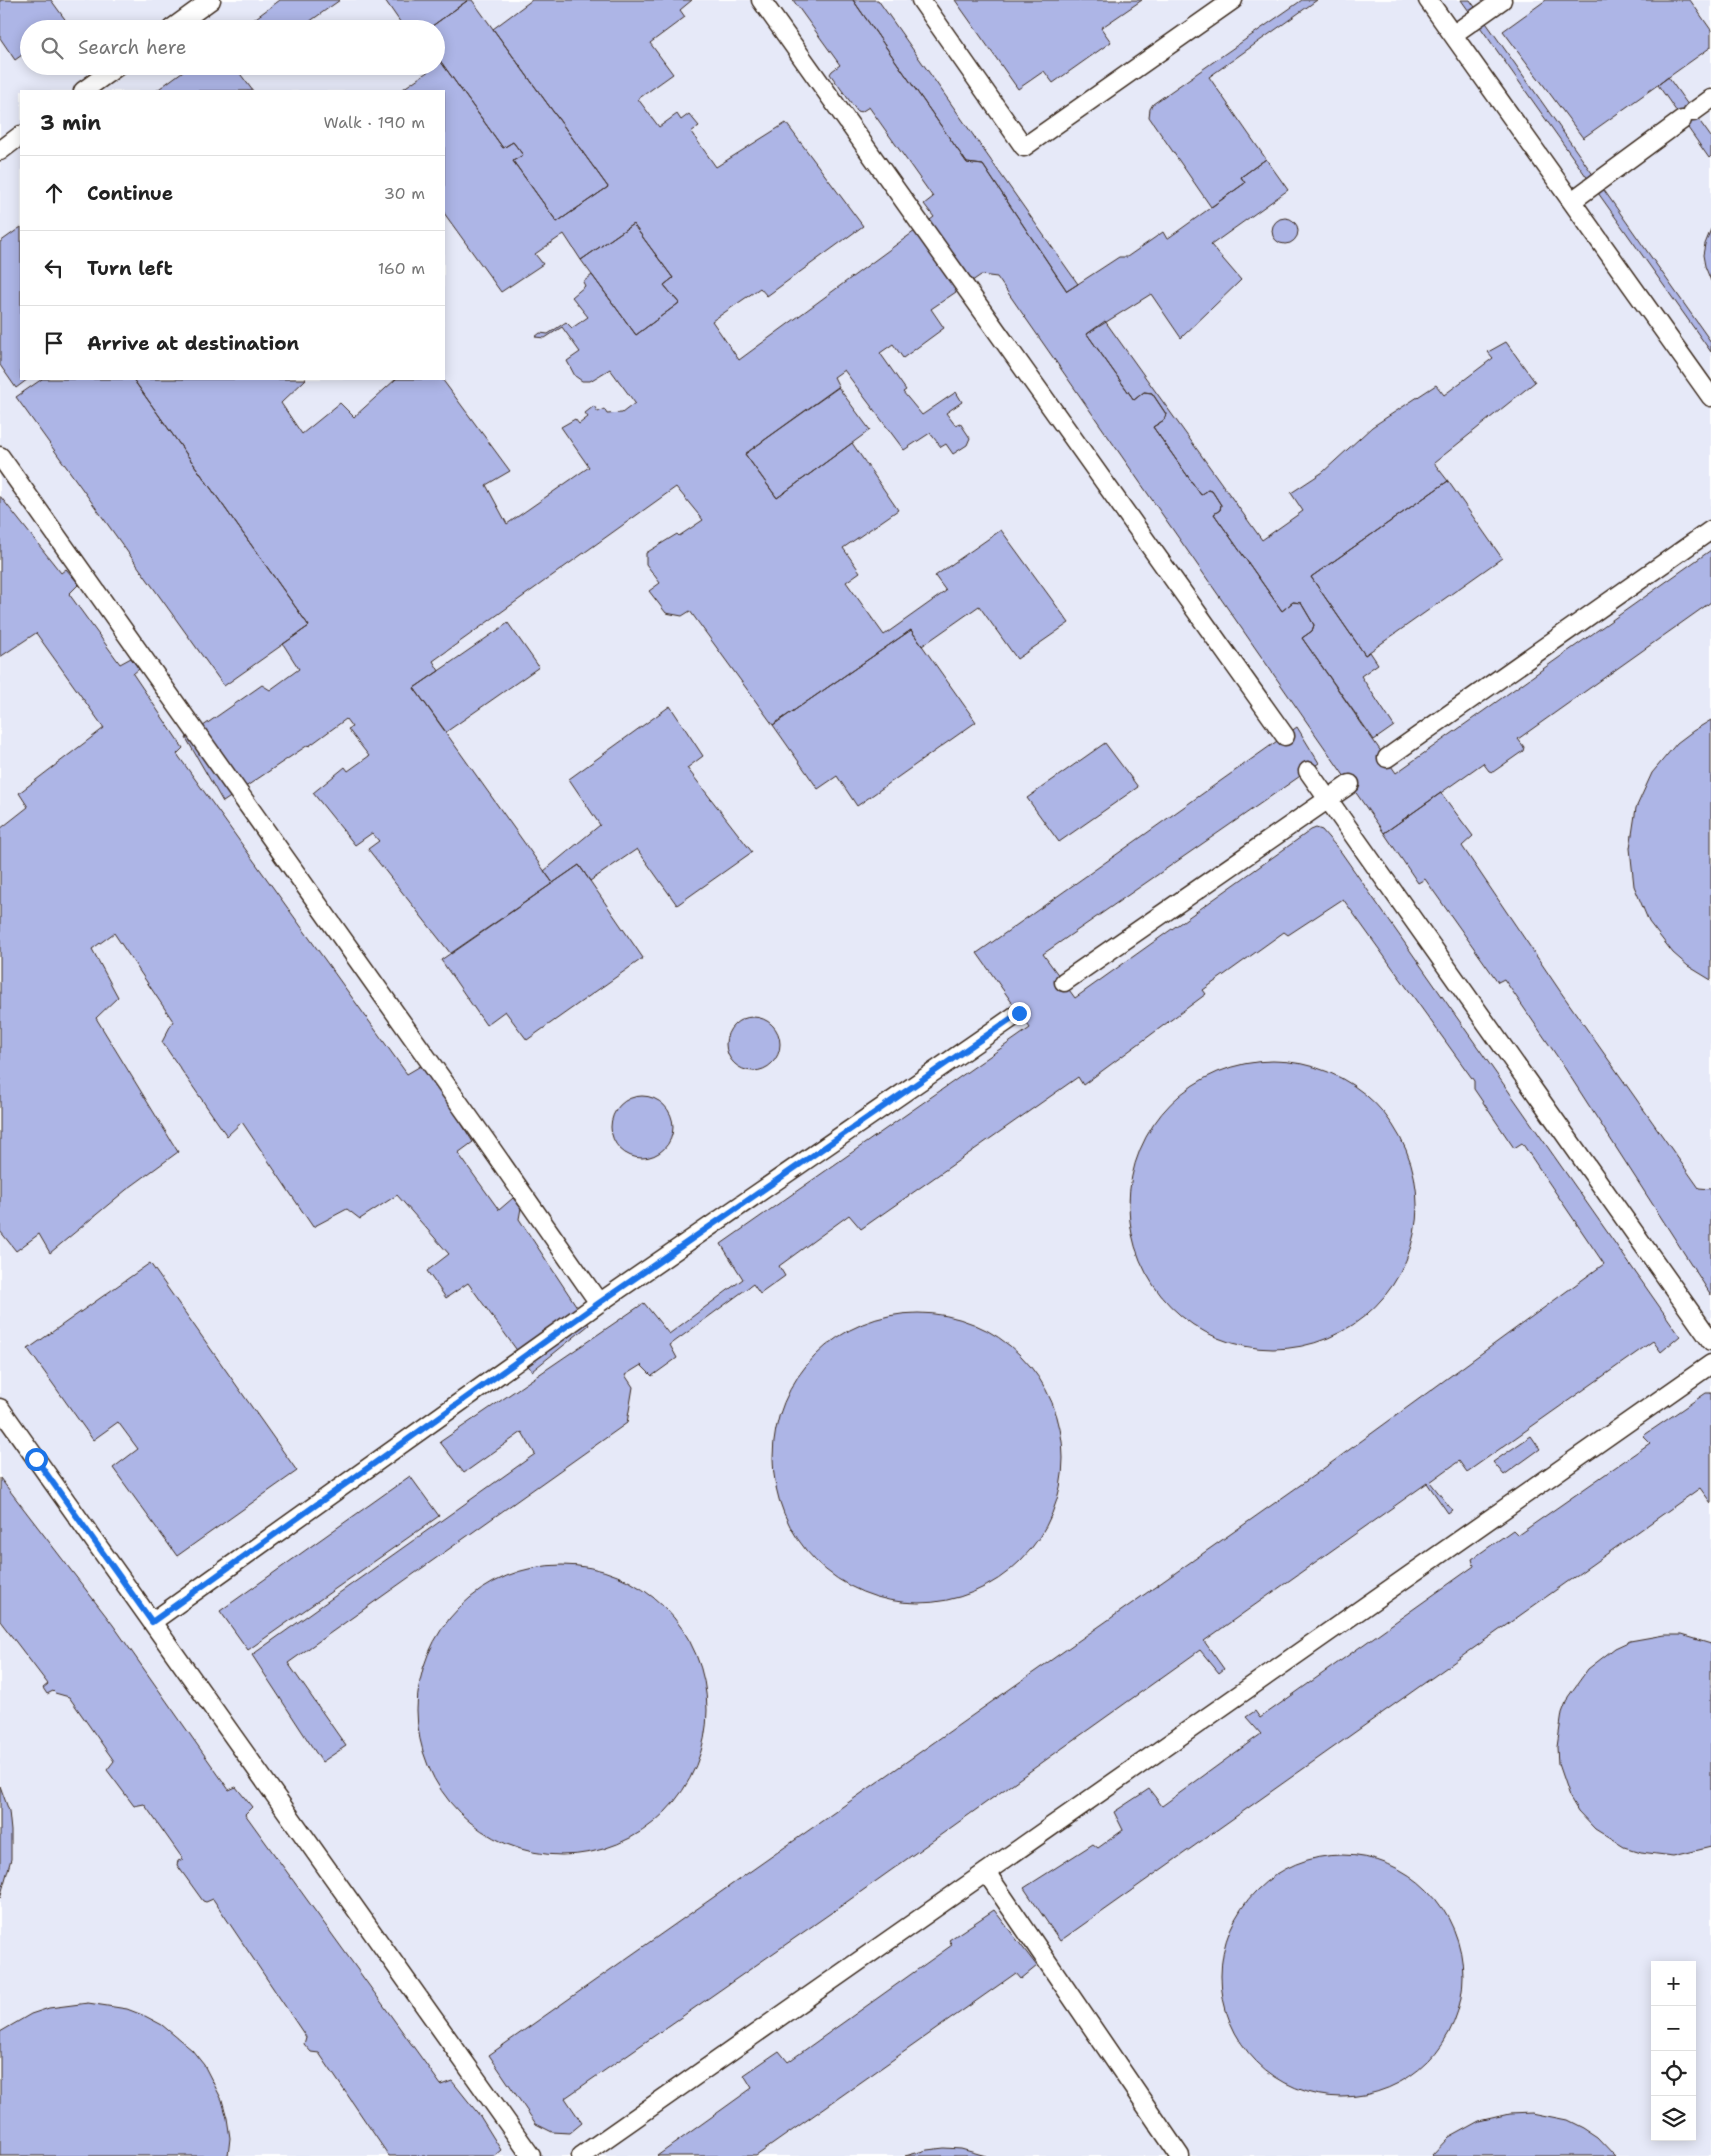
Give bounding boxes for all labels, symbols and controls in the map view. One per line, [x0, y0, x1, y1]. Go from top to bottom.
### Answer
search box [20, 20, 445, 75]
icon: search [38, 34, 66, 62]
text: Search here [78, 35, 187, 60]
text: 3 min [40, 109, 101, 137]
text: Walk · 190 m [323, 112, 425, 133]
icon: ahead [40, 179, 68, 207]
text: Continue [87, 181, 173, 206]
text: 30 m [384, 183, 425, 204]
icon: left [40, 254, 68, 282]
text: Turn left [87, 256, 173, 281]
text: 160 m [378, 258, 425, 279]
icon: arrive [40, 329, 68, 357]
text: Arrive at destination [87, 331, 299, 356]
route end [1008, 1002, 1031, 1025]
route start [25, 1448, 48, 1471]
map controls [1651, 1961, 1696, 2141]
button: + [1651, 1961, 1696, 2006]
button: − [1651, 2006, 1696, 2051]
button: locate [1651, 2051, 1696, 2096]
button: layers [1651, 2096, 1696, 2141]

